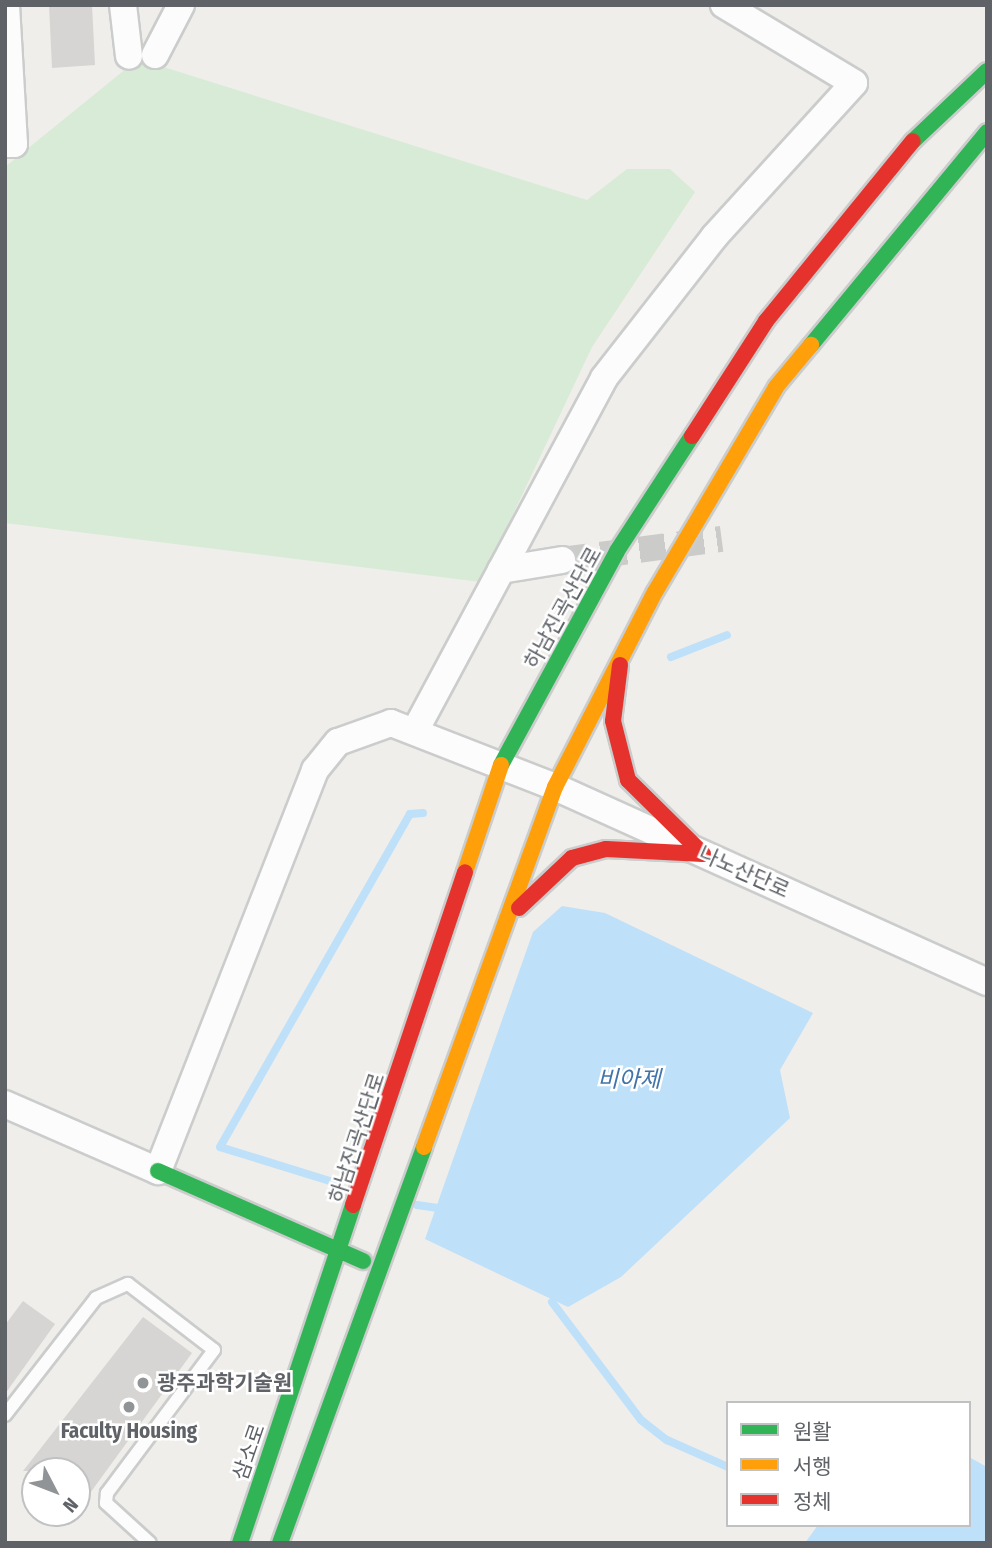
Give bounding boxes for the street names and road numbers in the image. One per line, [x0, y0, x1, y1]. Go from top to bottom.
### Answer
street label: 하남진곡산단로 [519, 543, 607, 673]
street label: 나노산단로 [695, 841, 793, 903]
street label: 하남진곡산단로 [324, 1070, 390, 1206]
street label: 삼소로 [228, 1420, 270, 1484]

